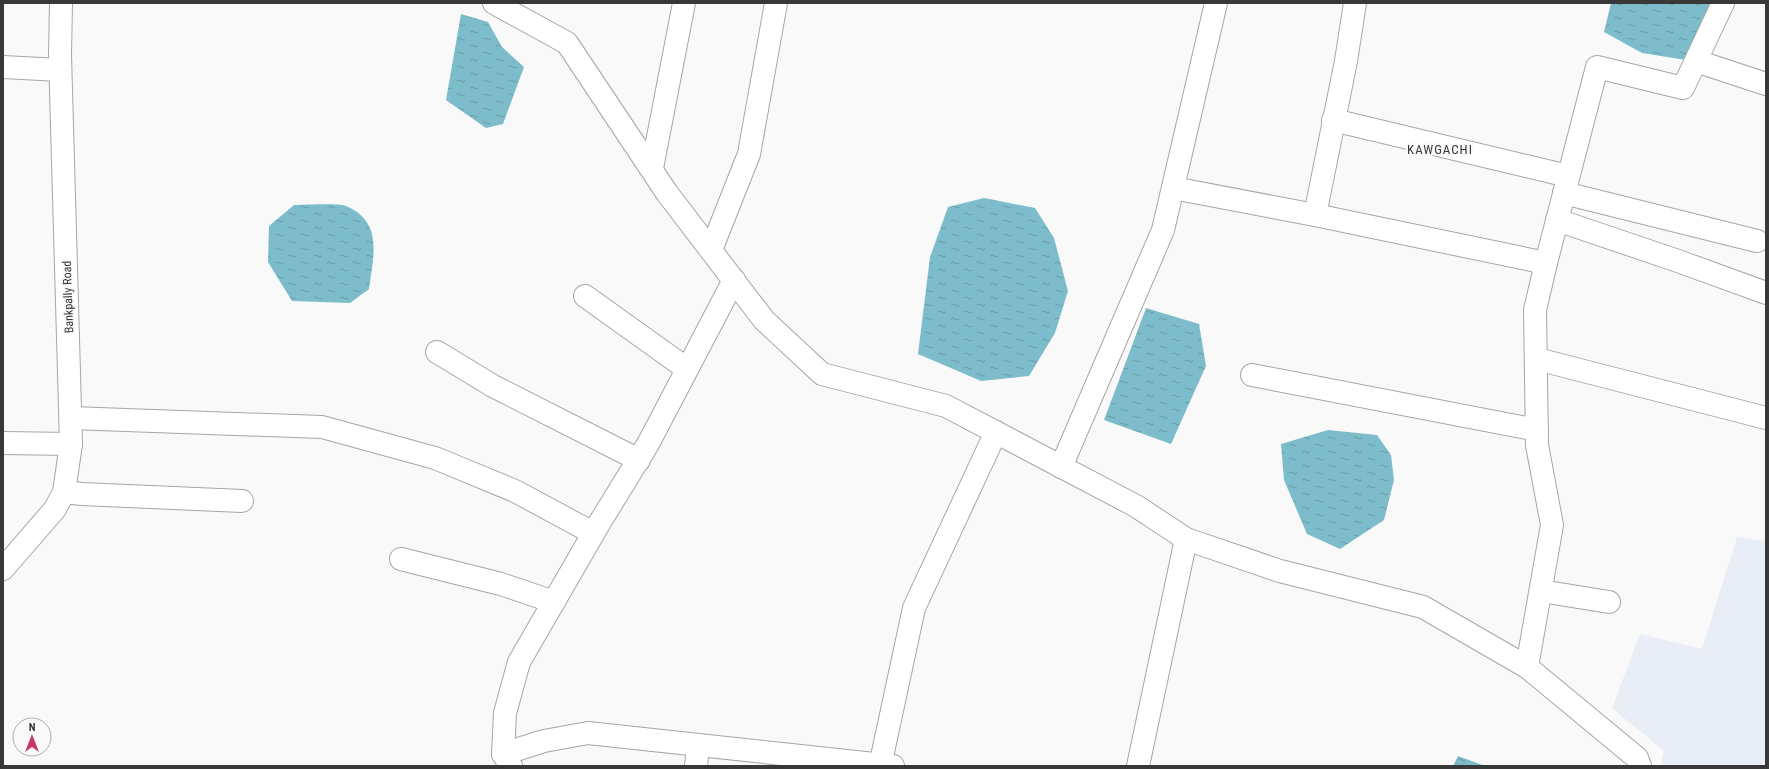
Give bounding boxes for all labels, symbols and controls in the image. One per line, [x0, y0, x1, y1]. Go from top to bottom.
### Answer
district label: KAWGACHI [1407, 142, 1473, 157]
street label: Bankpally Road [60, 260, 76, 333]
north arrow [12, 717, 52, 757]
text: N [29, 721, 36, 734]

